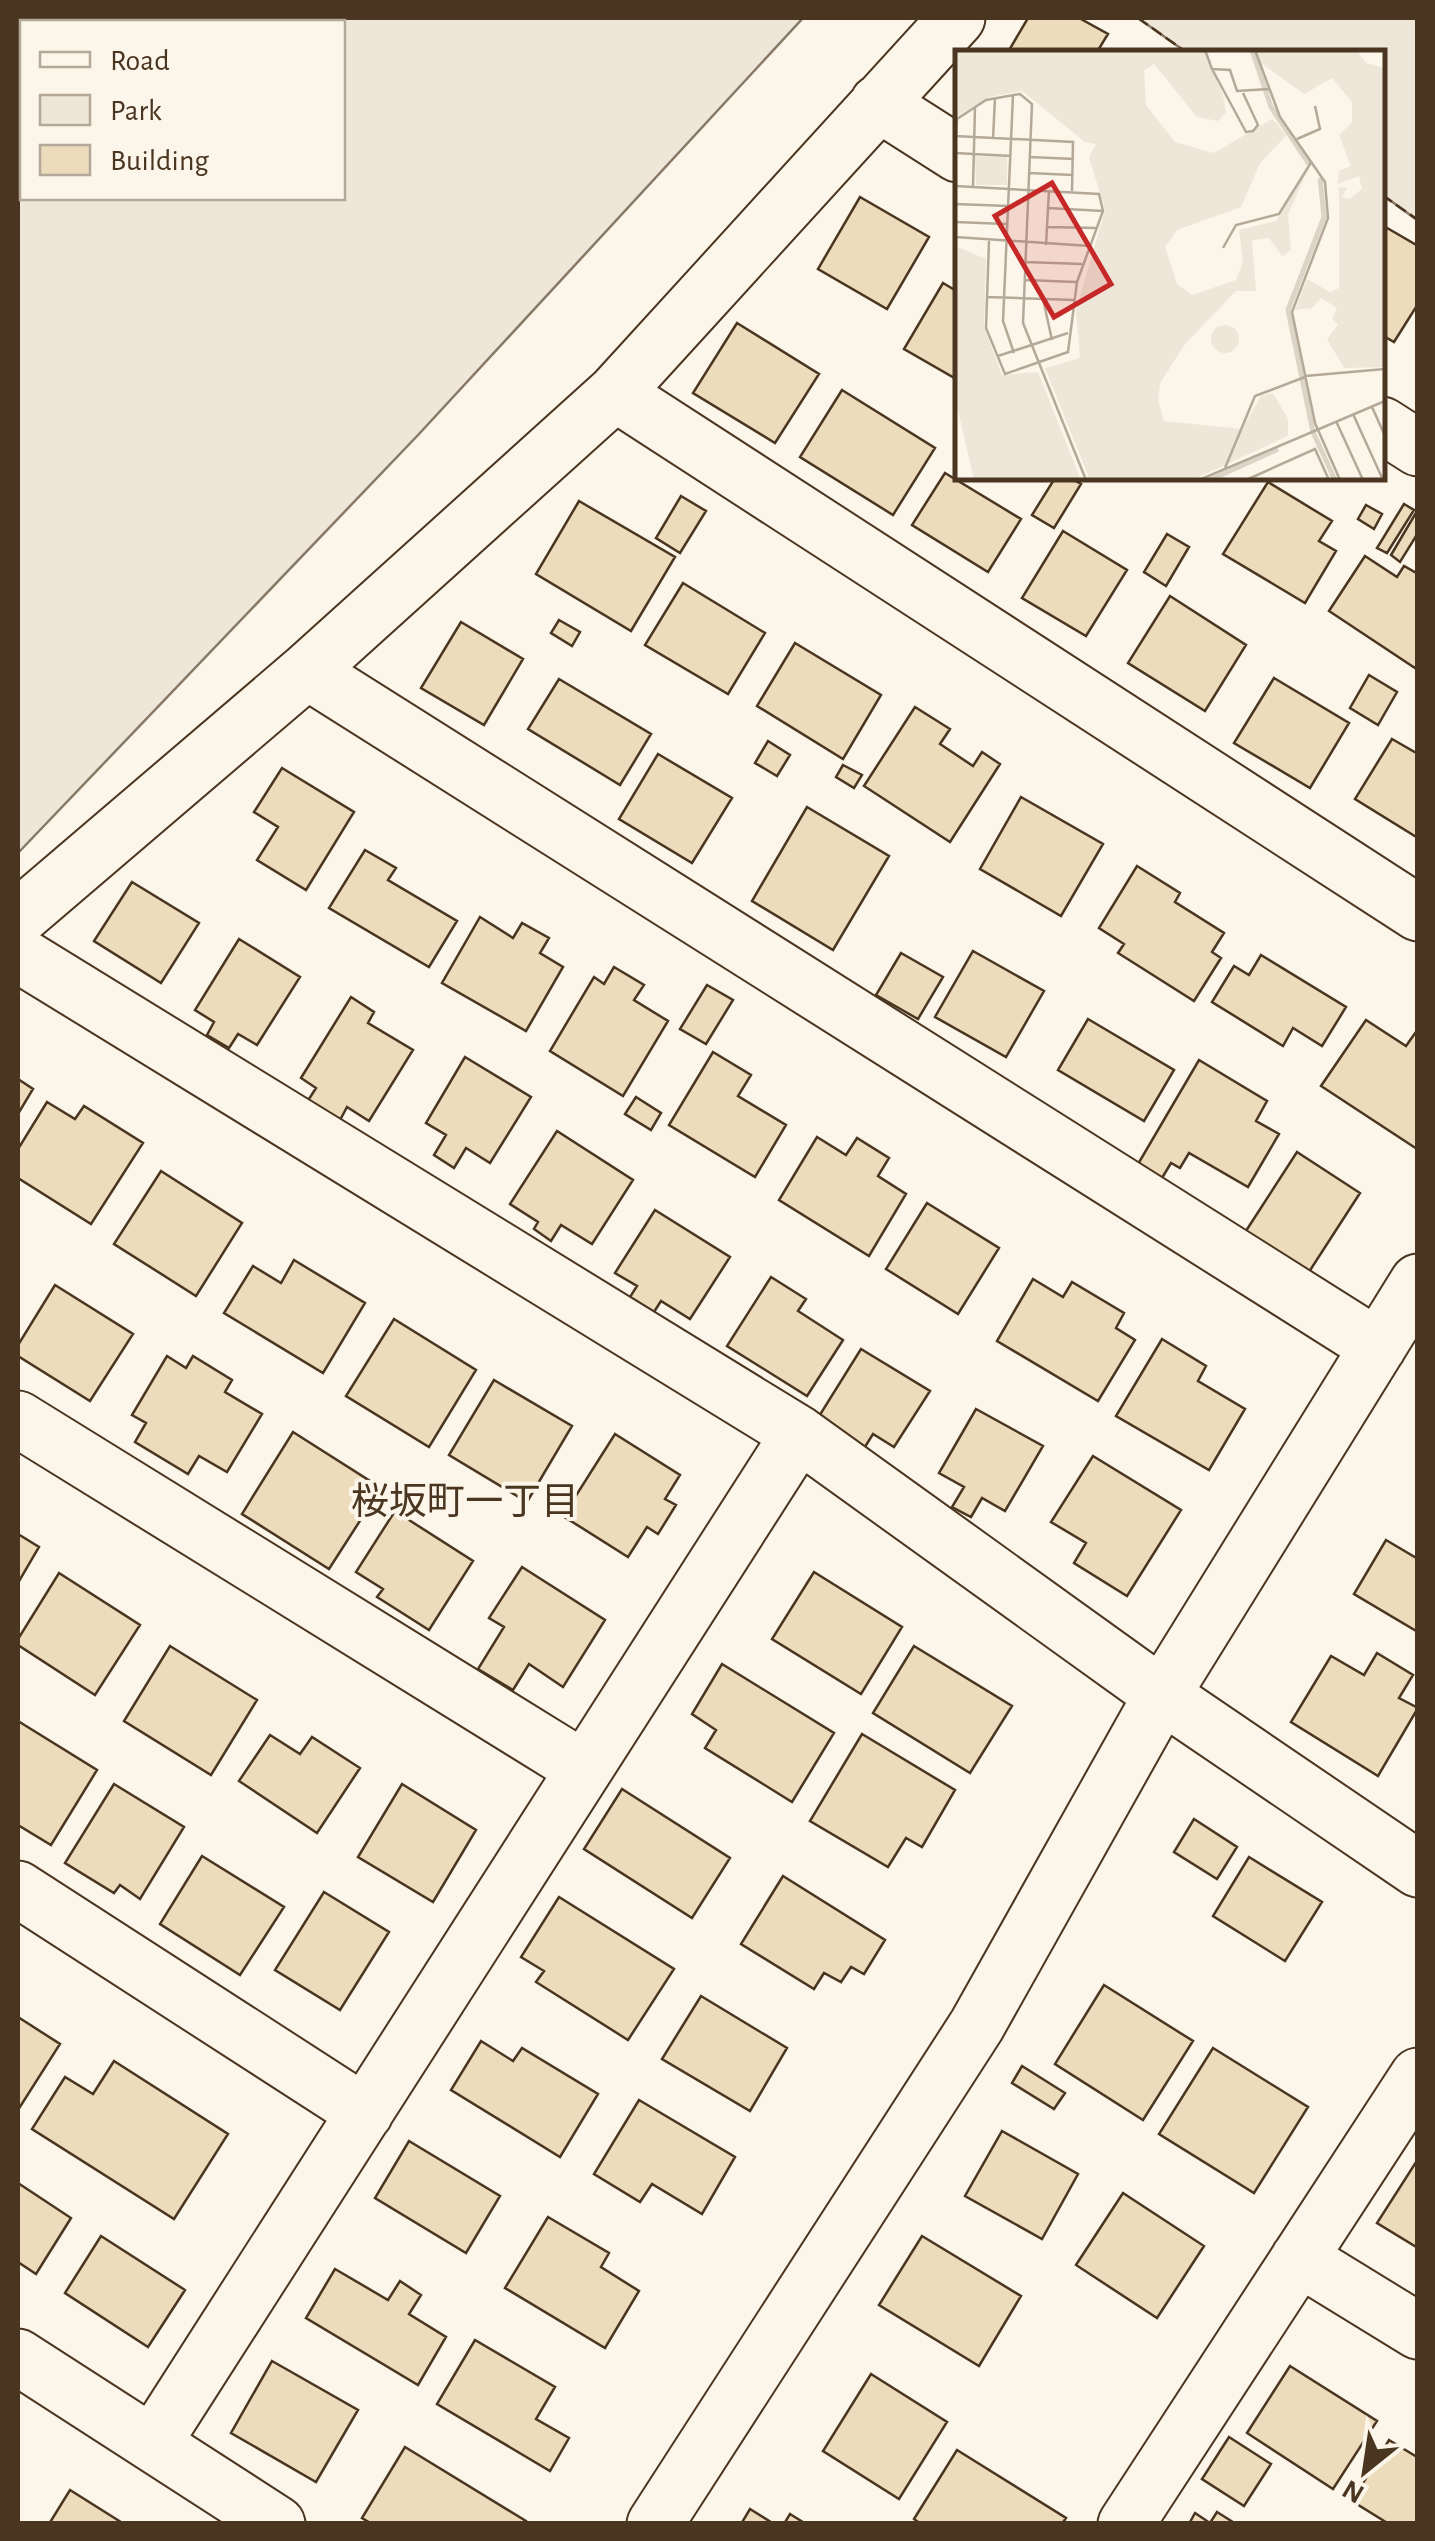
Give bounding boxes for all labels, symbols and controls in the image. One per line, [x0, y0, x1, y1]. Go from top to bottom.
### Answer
legend [20, 20, 345, 200]
text: Road [110, 46, 170, 76]
inset map [955, 50, 1385, 480]
text: Park [110, 96, 162, 126]
text: Building [110, 146, 209, 176]
district label: 桜坂町一丁目 [351, 1482, 579, 1522]
north arrow [1315, 2421, 1415, 2521]
text: N [1338, 2474, 1369, 2508]

